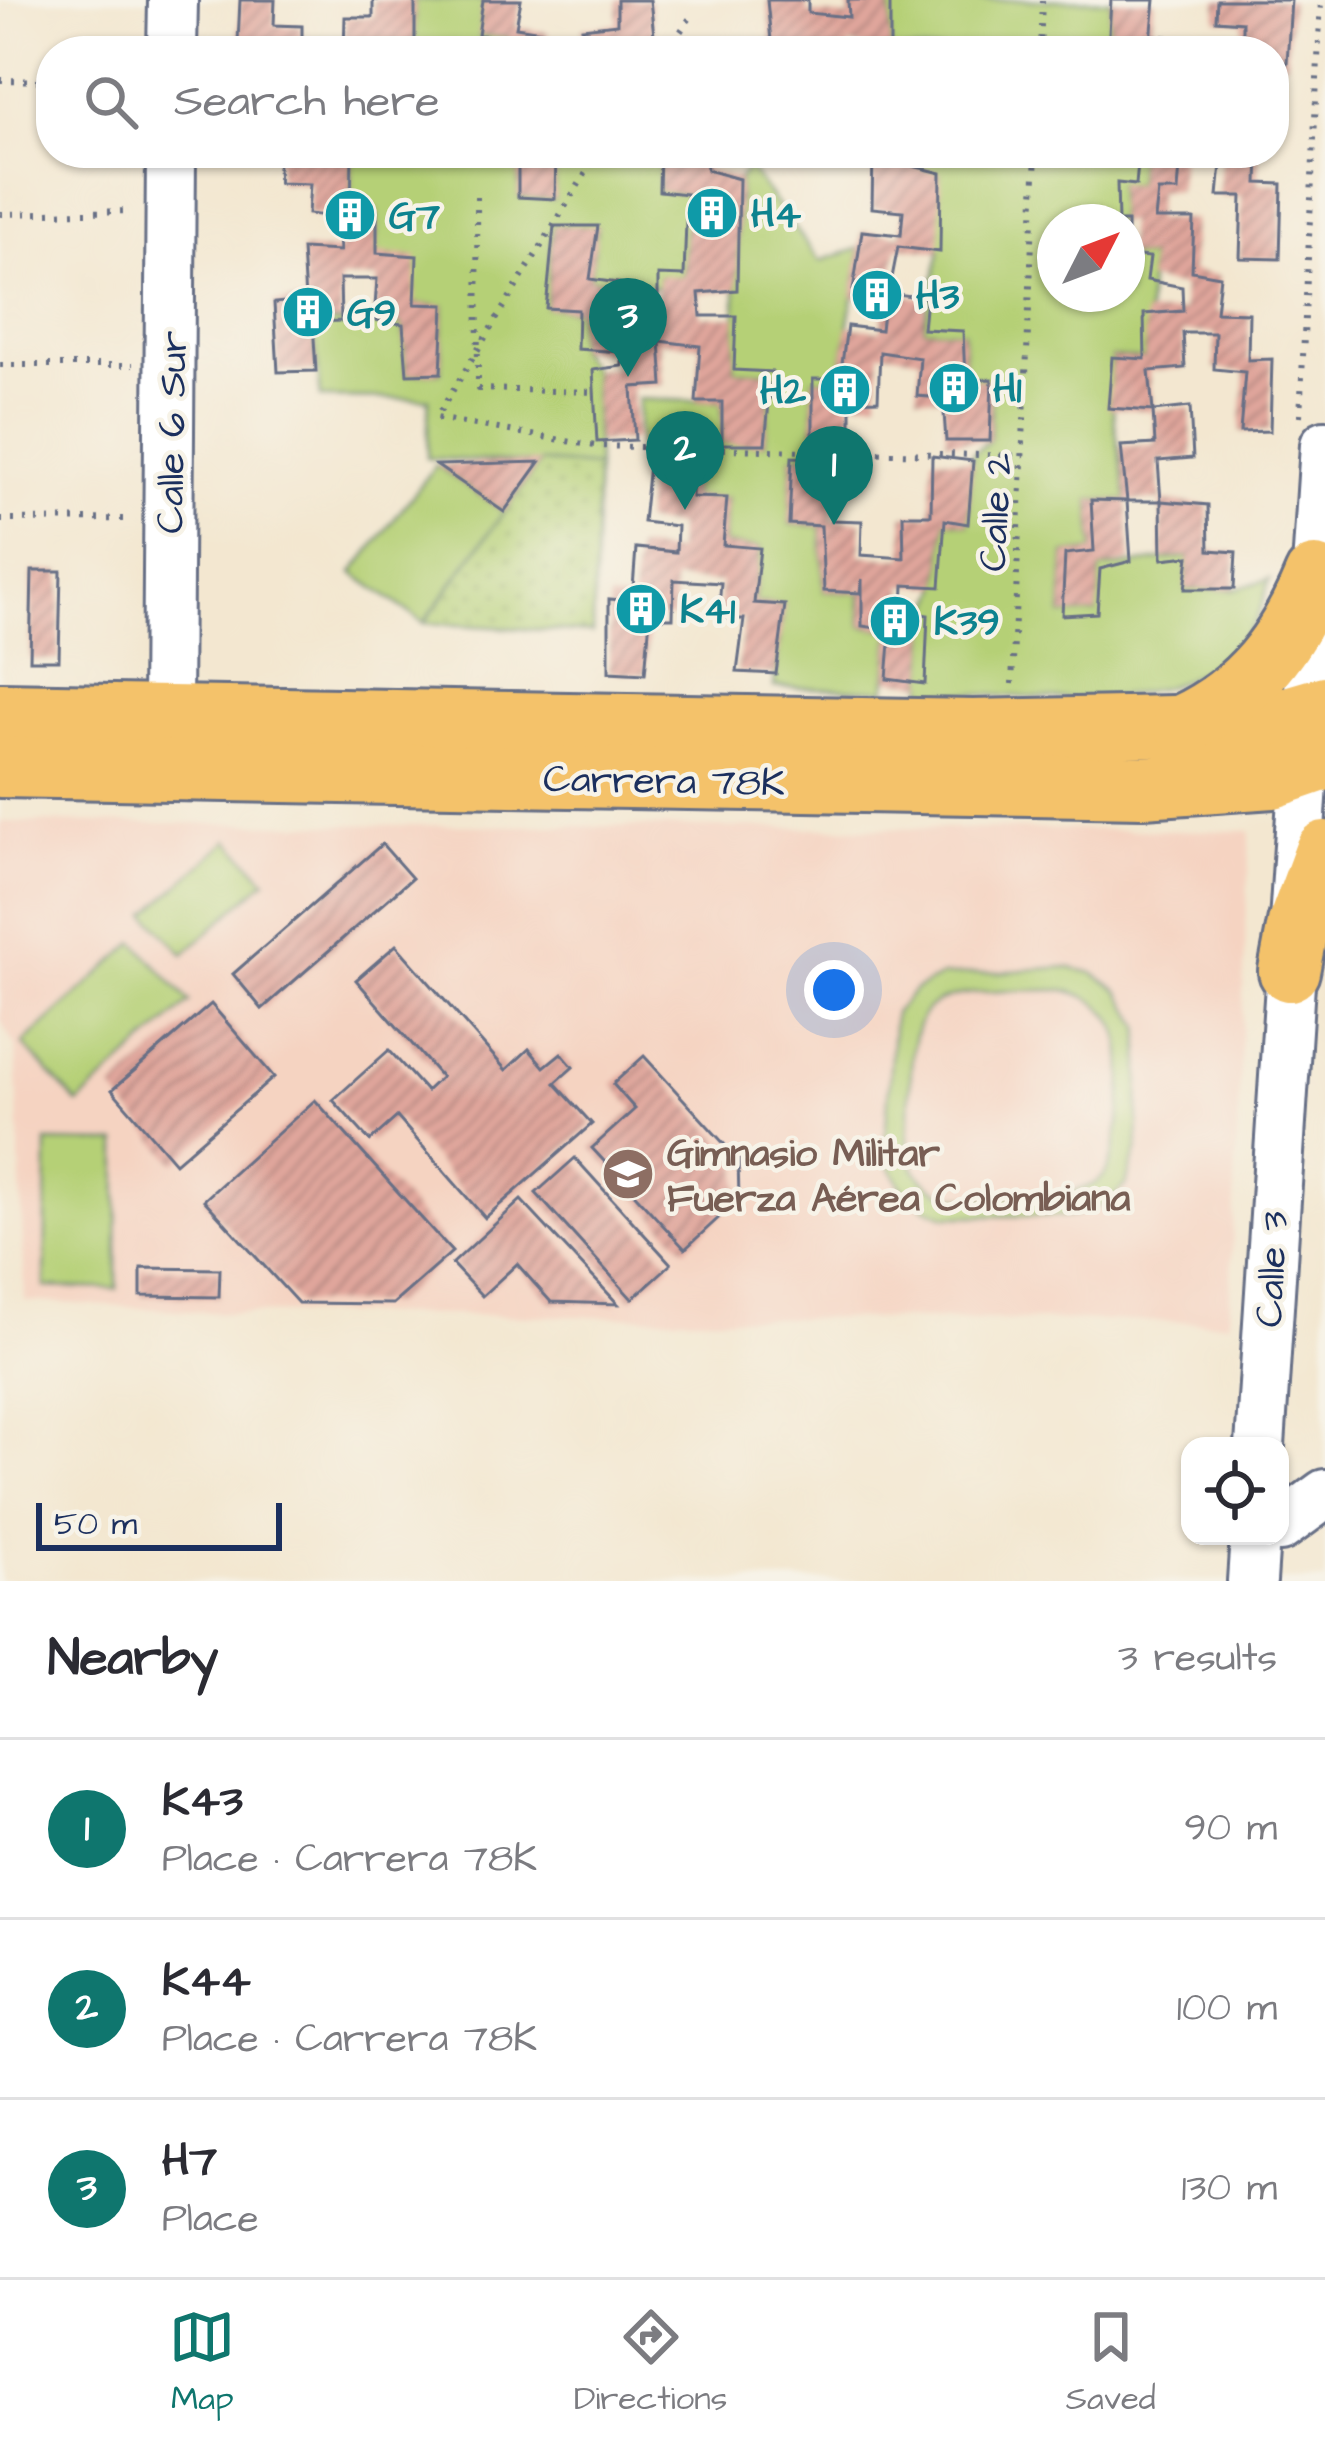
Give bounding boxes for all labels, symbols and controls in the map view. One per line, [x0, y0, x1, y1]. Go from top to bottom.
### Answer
search box [36, 36, 1289, 168]
icon: search [78, 69, 144, 135]
text: Search here [174, 71, 440, 133]
building icon: H4 [684, 185, 740, 241]
building icon: G7 [322, 187, 378, 243]
place label: H4 [751, 189, 802, 243]
place label: G7 [389, 191, 440, 245]
north arrow [1037, 204, 1145, 312]
building icon: H3 [849, 267, 905, 323]
place label: H3 [916, 271, 960, 325]
pin: 3 [589, 278, 667, 377]
building icon: G9 [280, 284, 336, 340]
place label: G9 [347, 288, 396, 342]
street label: Calle 6 Sur [144, 330, 202, 534]
building icon: H1 [926, 360, 982, 416]
building icon: H2 [817, 362, 873, 418]
place label: H1 [993, 364, 1022, 418]
place label: H2 [760, 366, 807, 420]
pin: 2 [646, 411, 724, 510]
pin: 1 [795, 426, 873, 525]
street label: Calle 2 [967, 451, 1027, 573]
building icon: K41 [613, 581, 669, 637]
place label: K41 [680, 585, 735, 639]
building icon: K39 [867, 593, 923, 649]
place label: K39 [934, 597, 1000, 651]
street label: Carrera 78K [543, 753, 786, 811]
your location [804, 960, 864, 1020]
place label: Gimnasio Militar Fuerza Aérea Colombiana [667, 1128, 1130, 1227]
school or university icon: Gimnasio Militar Fuerza Aérea Colombiana [600, 1146, 656, 1202]
street label: Calle 3 [1243, 1210, 1303, 1329]
map controls [1181, 1437, 1289, 1545]
button: locate [1181, 1437, 1289, 1545]
scale bar [36, 1497, 282, 1550]
text: 50 m [54, 1501, 137, 1547]
text: Nearby [48, 1624, 218, 1695]
text: 3 results [1118, 1632, 1277, 1686]
text: K43 [162, 1771, 243, 1833]
text: 1 [85, 1802, 90, 1856]
text: 90 m [1184, 1802, 1277, 1856]
text: Place · Carrera 78K [162, 1833, 537, 1887]
text: K44 [162, 1951, 251, 2013]
text: 2 [76, 1982, 98, 2036]
text: 100 m [1177, 1982, 1277, 2036]
text: Place · Carrera 78K [162, 2013, 537, 2067]
text: H7 [162, 2131, 217, 2193]
text: 3 [77, 2162, 97, 2216]
text: 130 m [1182, 2162, 1277, 2216]
text: Place [162, 2193, 259, 2247]
tab: Map [169, 2304, 235, 2422]
tab: Directions [574, 2304, 727, 2422]
tab: Saved [1066, 2304, 1156, 2422]

